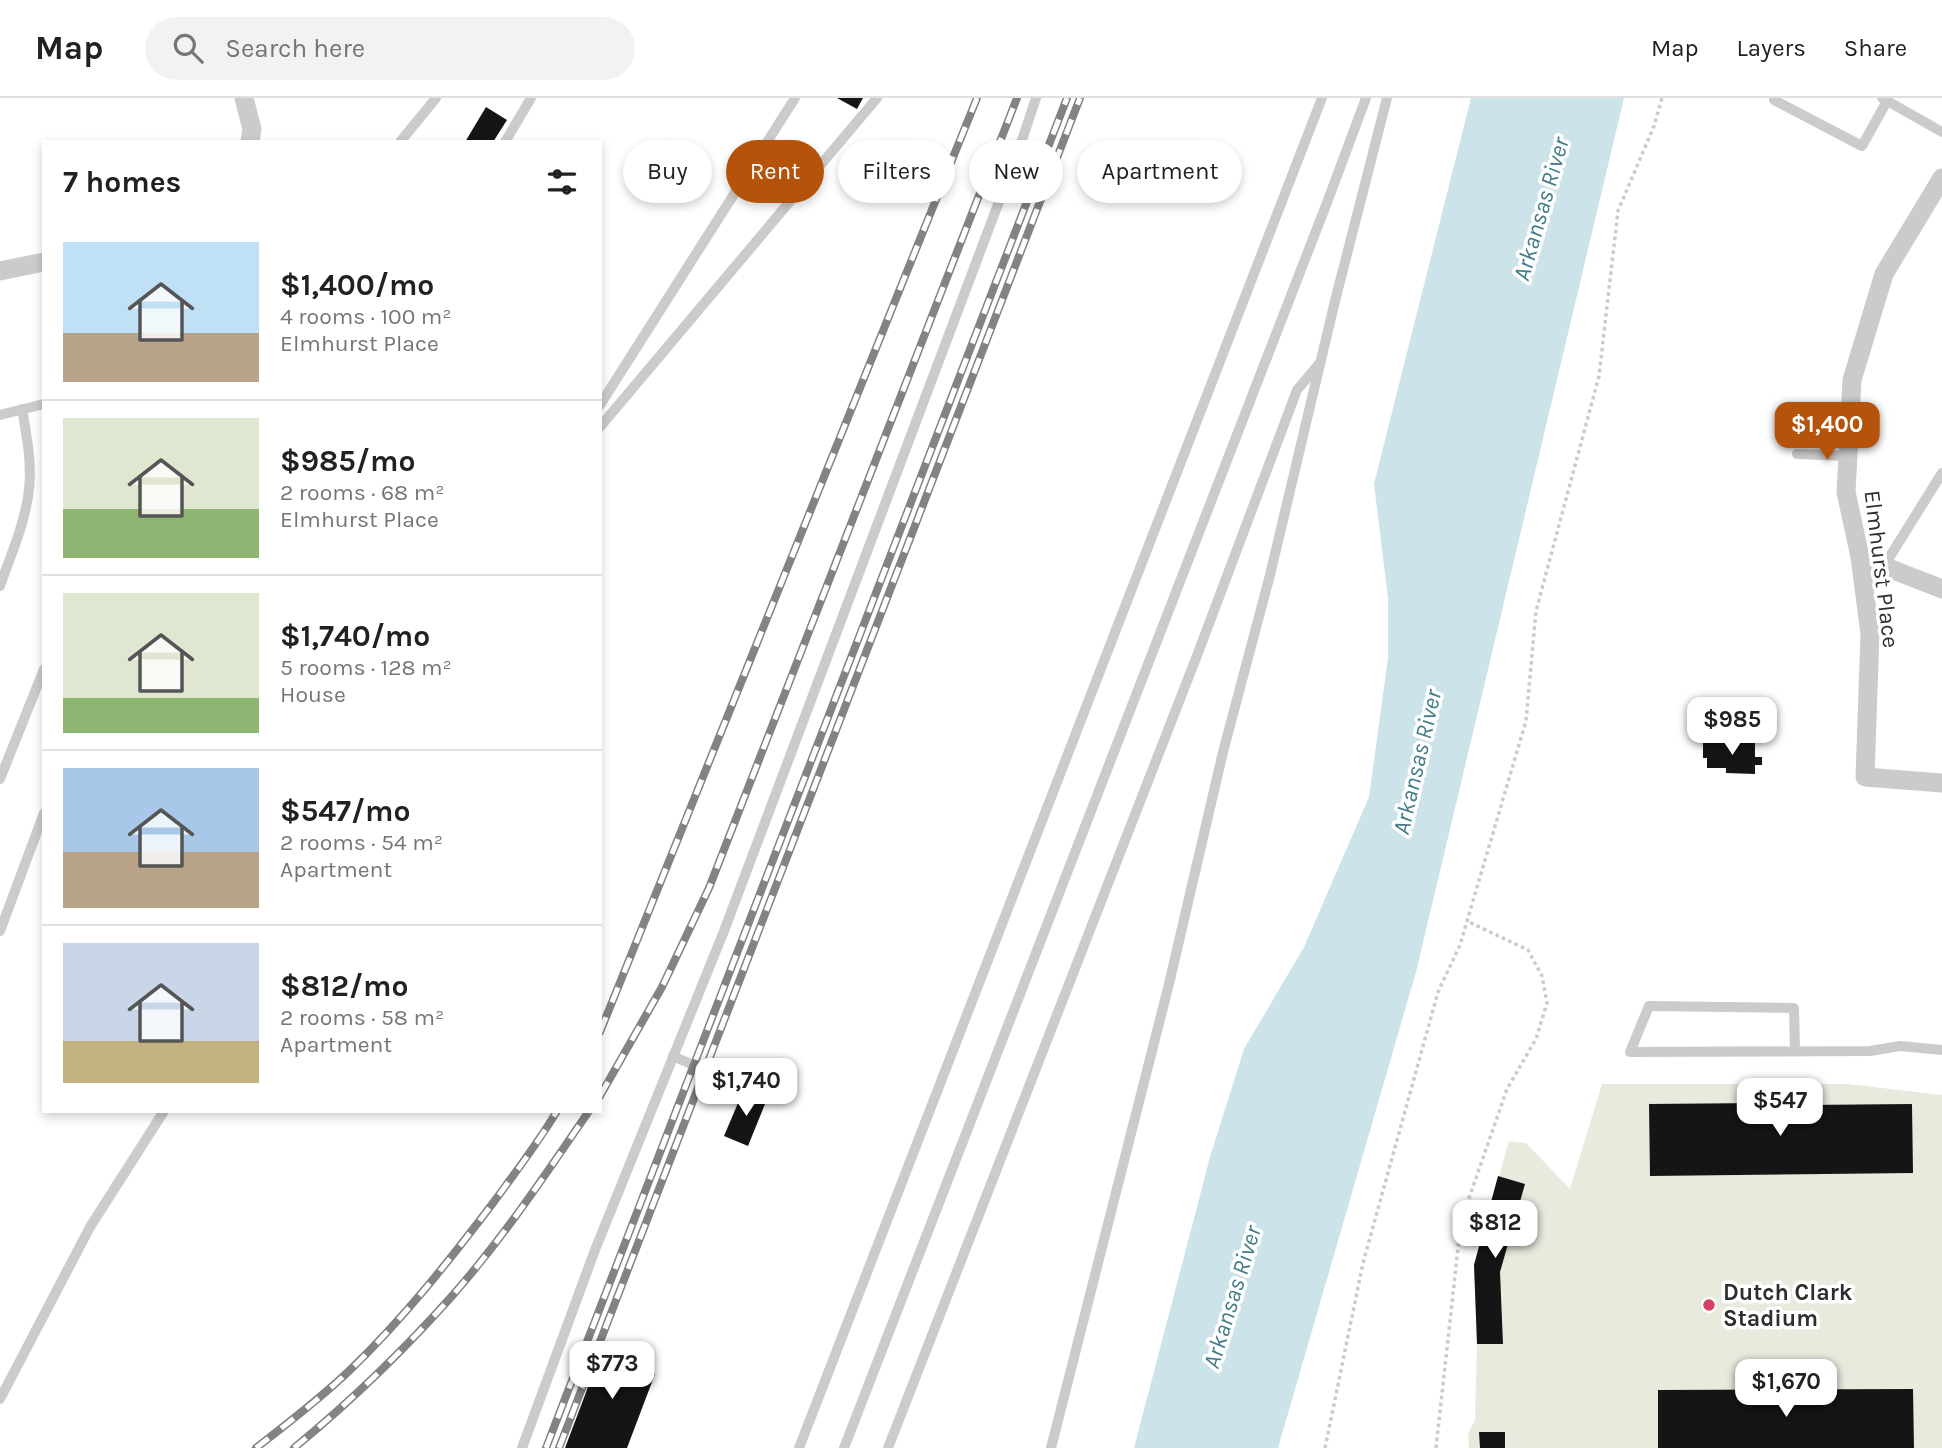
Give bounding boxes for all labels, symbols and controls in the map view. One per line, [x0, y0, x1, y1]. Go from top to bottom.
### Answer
search box [145, 17, 635, 80]
text: Map [35, 29, 103, 67]
icon: search [169, 29, 207, 67]
text: Search here [225, 33, 365, 64]
text: Map [1651, 34, 1699, 62]
text: Layers [1737, 34, 1806, 62]
text: Share [1844, 34, 1907, 62]
water label: Arkansas River [1507, 133, 1575, 284]
chip: Buy [623, 140, 712, 203]
chip: Rent [726, 140, 824, 203]
chip: Filters [838, 140, 955, 203]
chip: New [969, 140, 1063, 203]
chip: Apartment [1077, 140, 1242, 203]
icon: filters [543, 163, 581, 201]
text: 7 homes [63, 164, 181, 200]
text: $1,400/mo [280, 267, 434, 303]
icon: home [119, 270, 203, 354]
text: 4 rooms · 100 m² [280, 303, 452, 330]
text: Elmhurst Place [280, 330, 439, 357]
pin: $1,400 [1770, 402, 1884, 462]
text: $1,400 [1791, 411, 1863, 438]
text: $985/mo [280, 443, 415, 479]
icon: home [119, 446, 203, 530]
text: 2 rooms · 68 m² [280, 479, 444, 506]
street label: Elmhurst Place [1858, 489, 1905, 649]
text: Elmhurst Place [280, 506, 439, 533]
text: $1,740/mo [280, 618, 430, 654]
icon: home [119, 621, 203, 705]
text: 5 rooms · 128 m² [280, 654, 452, 681]
text: House [280, 681, 346, 708]
water label: Arkansas River [1387, 686, 1447, 837]
pin: $985 [1691, 698, 1773, 757]
text: $985 [1703, 706, 1761, 733]
text: $547/mo [280, 793, 411, 829]
icon: home [119, 796, 203, 880]
text: 2 rooms · 54 m² [280, 829, 443, 856]
text: Apartment [280, 856, 392, 883]
text: $812/mo [280, 968, 409, 1004]
icon: home [119, 971, 203, 1055]
text: 2 rooms · 58 m² [280, 1004, 444, 1031]
text: Apartment [280, 1031, 392, 1058]
pin: $1,740 [689, 1058, 803, 1118]
text: $1,740 [711, 1067, 781, 1094]
pin: $547 [1739, 1079, 1821, 1138]
text: $547 [1753, 1087, 1807, 1114]
pin: $812 [1454, 1200, 1536, 1260]
text: $812 [1469, 1209, 1521, 1236]
water label: Arkansas River [1197, 1221, 1267, 1372]
place label: Dutch Clark Stadium [1723, 1279, 1853, 1332]
marker: Dutch Clark Stadium [1701, 1297, 1717, 1313]
pin: $773 [571, 1342, 653, 1401]
text: $773 [585, 1350, 639, 1377]
pin: $1,670 [1729, 1360, 1843, 1419]
text: $1,670 [1751, 1368, 1821, 1395]

